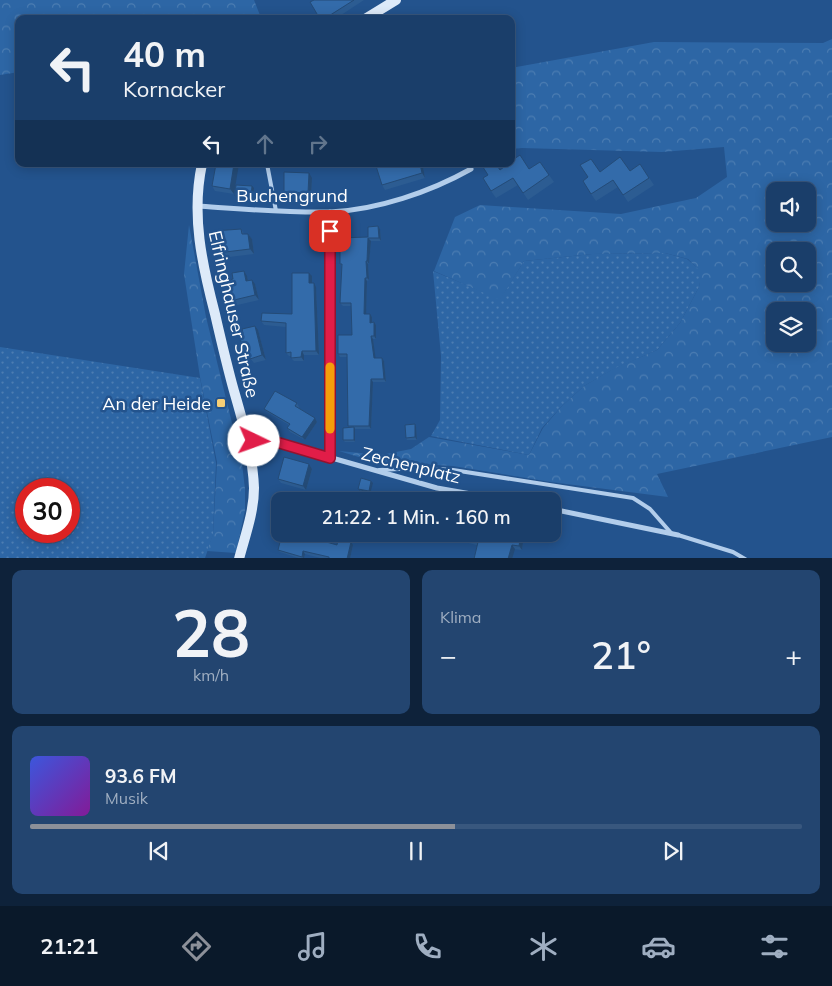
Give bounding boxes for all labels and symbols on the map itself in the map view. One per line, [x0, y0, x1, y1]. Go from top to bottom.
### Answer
street label: Buchengrund [236, 184, 348, 207]
pin [309, 210, 351, 252]
street label: Elfringhauser Straße [204, 228, 264, 400]
place label: An der Heide [102, 392, 211, 415]
marker: An der Heide [215, 397, 227, 409]
position arrow [227, 414, 279, 466]
street label: Zechenplatz [359, 442, 463, 488]
speed limit sign: 30 [15, 478, 80, 543]

